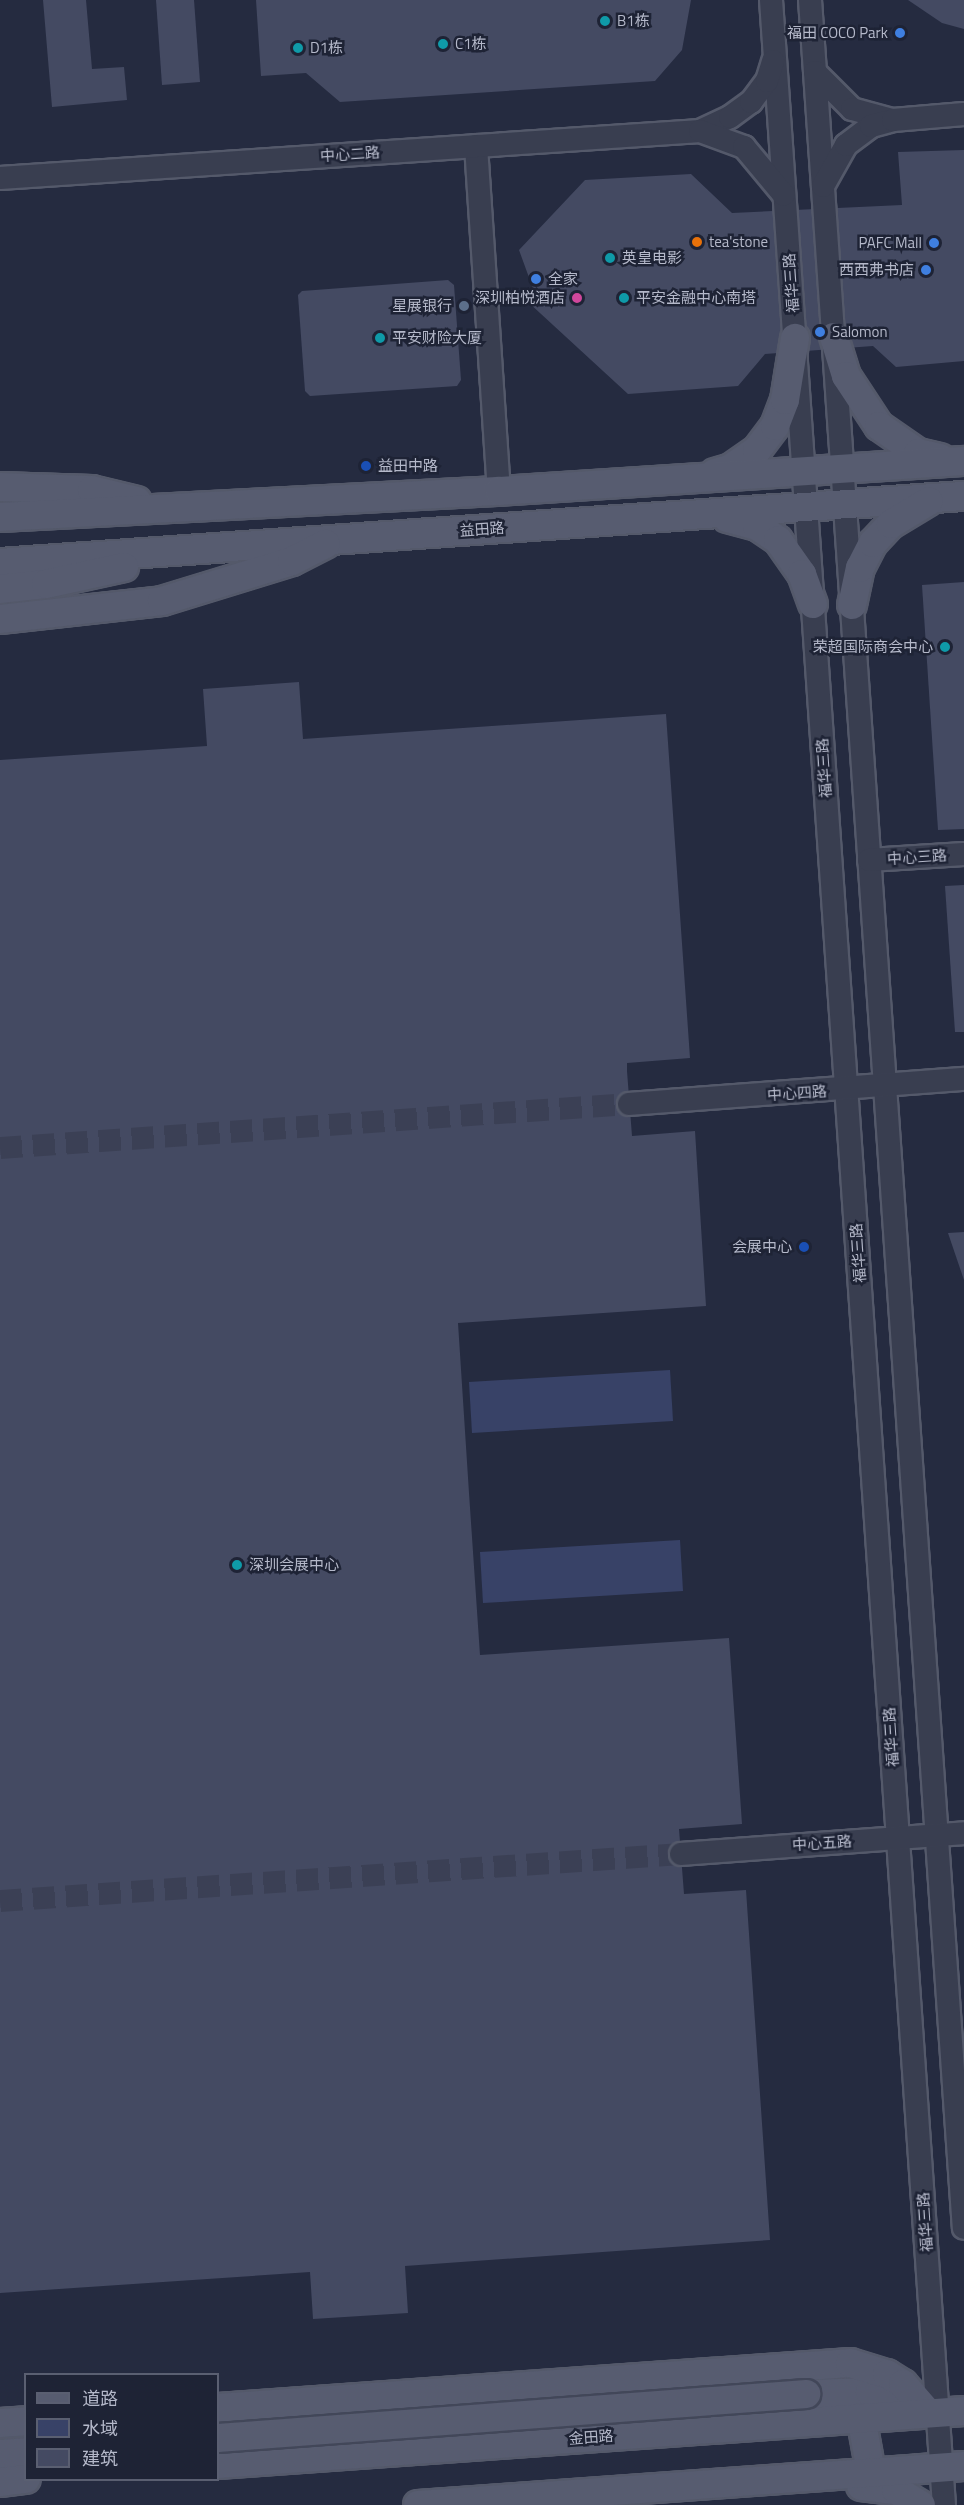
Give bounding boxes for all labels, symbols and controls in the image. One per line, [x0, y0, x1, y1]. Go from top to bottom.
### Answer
place label: B1栋 [617, 12, 650, 30]
marker: B1栋 [598, 14, 612, 28]
place label: 福田 COCO Park [787, 24, 888, 42]
marker: 福田 COCO Park [893, 26, 907, 40]
place label: C1栋 [455, 35, 487, 53]
marker: C1栋 [436, 37, 450, 51]
place label: D1栋 [310, 39, 343, 57]
marker: D1栋 [291, 41, 305, 55]
street label: 中心二路 [319, 143, 381, 165]
place label: tea'stone [709, 233, 768, 251]
place label: PAFC Mall [858, 234, 922, 252]
marker: tea'stone [690, 235, 704, 249]
marker: PAFC Mall [927, 236, 941, 250]
place label: 英皇电影 [622, 249, 682, 267]
marker: 英皇电影 [603, 251, 617, 265]
street label: 福华三路 [780, 252, 802, 314]
place label: 西西弗书店 [839, 261, 914, 279]
marker: 西西弗书店 [919, 263, 933, 277]
place label: 全家 [548, 270, 578, 288]
marker: 全家 [529, 272, 543, 286]
place label: 深圳柏悦酒店 [475, 289, 565, 307]
place label: 平安金融中心南塔 [636, 289, 756, 307]
marker: 深圳柏悦酒店 [570, 291, 584, 305]
marker: 平安金融中心南塔 [617, 291, 631, 305]
place label: 星展银行 [392, 297, 452, 315]
marker: 星展银行 [457, 299, 471, 313]
place label: Salomon [832, 323, 888, 341]
marker: Salomon [813, 325, 827, 339]
place label: 平安财险大厦 [392, 329, 482, 347]
marker: 平安财险大厦 [373, 331, 387, 345]
place label: 益田中路 [378, 457, 438, 475]
marker: 益田中路 [359, 459, 373, 473]
street label: 益田路 [459, 518, 505, 540]
place label: 荣超国际商会中心 [813, 638, 933, 656]
marker: 荣超国际商会中心 [938, 640, 952, 654]
street label: 福华三路 [813, 737, 835, 799]
street label: 中心三路 [886, 846, 948, 868]
street label: 中心四路 [766, 1082, 828, 1104]
street label: 福华三路 [847, 1222, 869, 1284]
place label: 会展中心 [732, 1238, 792, 1256]
marker: 会展中心 [797, 1240, 811, 1254]
place label: 深圳会展中心 [249, 1556, 339, 1574]
marker: 深圳会展中心 [230, 1558, 244, 1572]
street label: 福华三路 [880, 1706, 902, 1768]
street label: 中心五路 [791, 1832, 853, 1854]
street label: 福华三路 [914, 2191, 936, 2253]
legend [24, 2373, 219, 2481]
text: 道路 [82, 2385, 118, 2412]
text: 水域 [82, 2415, 118, 2442]
street label: 金田路 [568, 2426, 614, 2448]
text: 建筑 [82, 2445, 118, 2472]

